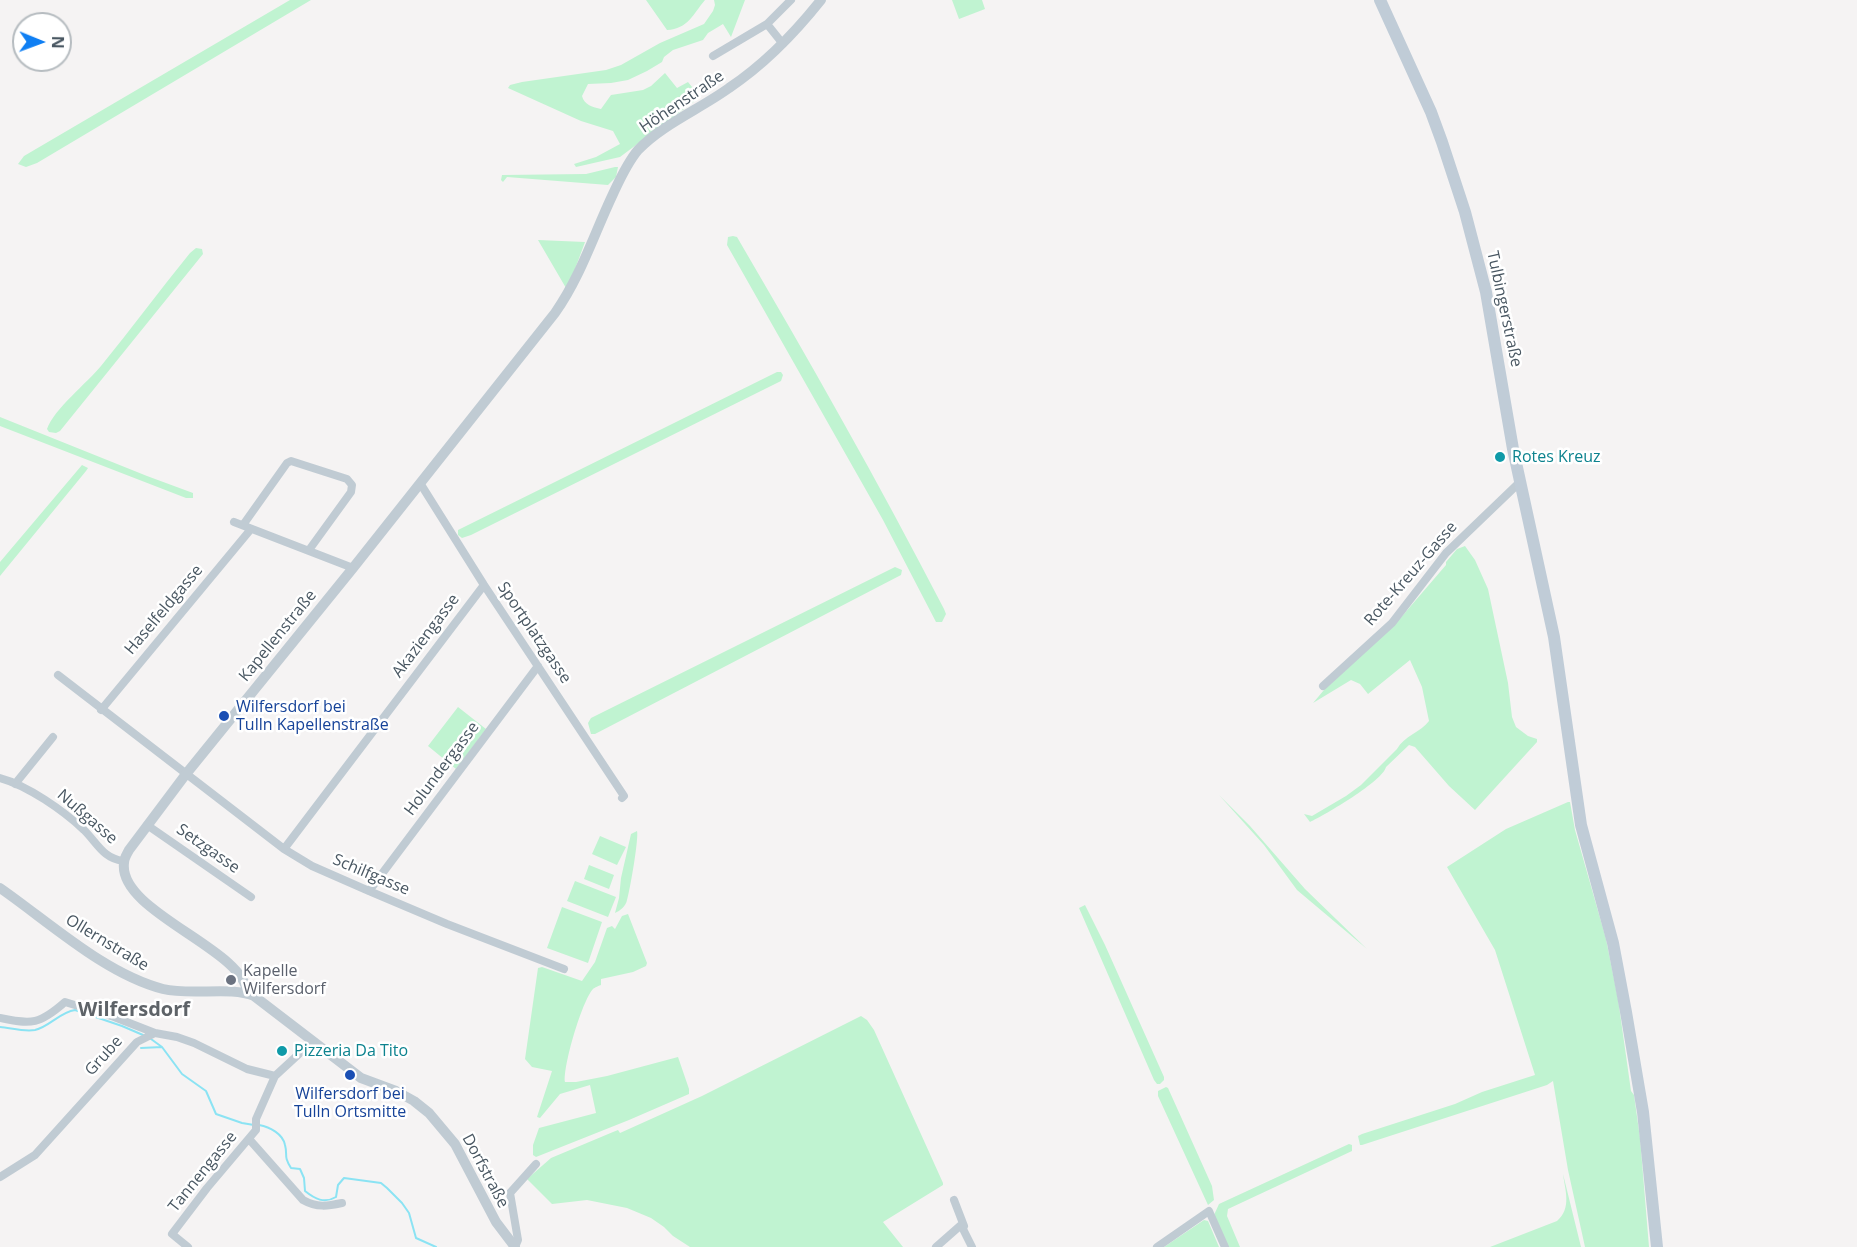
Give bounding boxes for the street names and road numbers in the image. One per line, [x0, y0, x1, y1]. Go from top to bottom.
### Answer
street label: Höhenstraße [636, 67, 728, 137]
street label: Tulbingerstraße [1482, 249, 1526, 369]
street label: Rote-Kreuz-Gasse [1360, 518, 1462, 630]
street label: Haselfeldgasse [121, 561, 207, 659]
street label: Sportplatzgasse [493, 579, 575, 687]
street label: Kapellenstraße [235, 586, 321, 686]
street label: Akaziengasse [388, 590, 464, 682]
street label: Holundergasse [401, 718, 483, 820]
street label: Nußgasse [53, 786, 121, 848]
street label: Setzgasse [173, 820, 243, 878]
street label: Schilfgasse [330, 850, 412, 900]
street label: Ollernstraße [62, 911, 152, 975]
street label: Grube [81, 1032, 127, 1080]
street label: Tannengasse [165, 1128, 241, 1216]
street label: Dorfstraße [458, 1131, 512, 1211]

